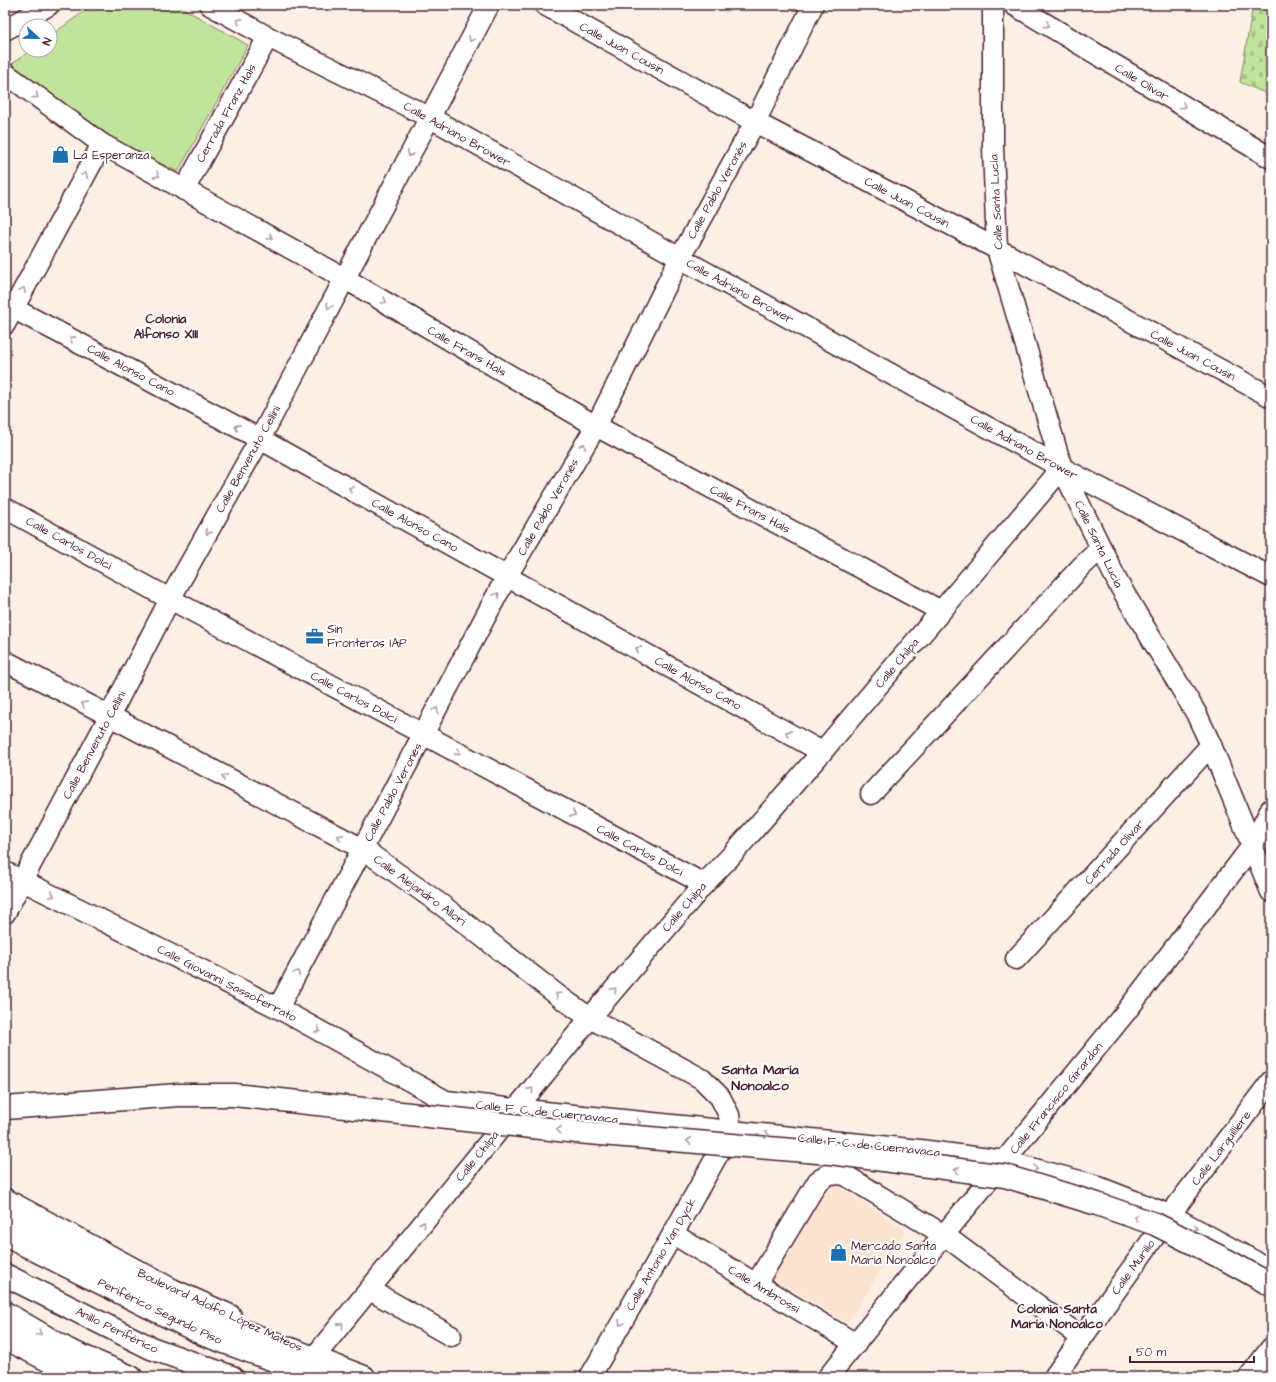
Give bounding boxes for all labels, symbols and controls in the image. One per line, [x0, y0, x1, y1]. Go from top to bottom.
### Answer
north arrow [18, 18, 58, 58]
street label: Calle Juan Cousin [576, 18, 667, 79]
one-way arrow [236, 19, 243, 26]
one-way arrow [1043, 20, 1050, 28]
one-way arrow [468, 35, 475, 43]
text: N [39, 36, 55, 48]
street label: Calle Olivar [1111, 60, 1172, 105]
street label: Cerrada Franz Hals [192, 61, 261, 166]
one-way arrow [32, 91, 39, 98]
street label: Calle Adriano Brower [400, 98, 514, 171]
one-way arrow [1179, 101, 1186, 108]
street label: Calle Pablo Veronés [683, 138, 751, 242]
shop icon: La Esperanza [50, 145, 70, 165]
place label: La Esperanza [73, 147, 149, 164]
one-way arrow [407, 150, 414, 157]
street label: Calle Santa Lucía [986, 154, 1007, 250]
one-way arrow [152, 170, 160, 177]
one-way arrow [80, 172, 88, 180]
street label: Calle Juan Cousin [861, 173, 952, 232]
one-way arrow [266, 233, 274, 240]
street label: Calle Adriano Brower [683, 255, 797, 328]
one-way arrow [19, 287, 26, 294]
one-way arrow [380, 297, 387, 304]
one-way arrow [327, 302, 334, 309]
district label: Colonia Alfonso XIII [134, 310, 198, 343]
street label: Calle Frans Hals [424, 322, 509, 381]
street label: Calle Juan Cousin [1147, 326, 1238, 385]
one-way arrow [69, 337, 76, 344]
street label: Calle Alonso Cano [84, 340, 178, 401]
street label: Calle Benvenuto Cellini [212, 402, 285, 516]
street label: Calle Adriano Brower [967, 411, 1081, 484]
one-way arrow [233, 424, 241, 431]
one-way arrow [579, 443, 586, 450]
street label: Calle Pablo Veronés [514, 456, 583, 559]
street label: Calle Frans Hals [707, 481, 793, 538]
one-way arrow [347, 487, 355, 494]
street label: Calle Alonso Cano [368, 495, 461, 556]
street label: Calle Santa Lucía [1070, 498, 1127, 591]
street label: Calle Carlos Dolci [23, 513, 115, 574]
one-way arrow [205, 527, 212, 535]
one-way arrow [492, 592, 500, 599]
place label: Sin Fronteras IAP [327, 621, 407, 652]
office icon: Sin Fronteras IAP [304, 626, 324, 646]
street label: Calle Chilpa [871, 635, 923, 692]
one-way arrow [635, 646, 642, 654]
street label: Calle Alonso Cano [651, 653, 744, 714]
street label: Calle Carlos Dolci [307, 667, 400, 728]
street label: Calle Benvenuto Cellini [59, 688, 130, 802]
one-way arrow [81, 701, 89, 708]
one-way arrow [432, 707, 439, 714]
one-way arrow [785, 730, 792, 737]
street label: Calle Pablo Veronés [360, 740, 427, 845]
one-way arrow [454, 748, 461, 755]
one-way arrow [221, 774, 229, 782]
one-way arrow [568, 809, 576, 817]
street label: Cerrada Olivar [1081, 816, 1148, 889]
street label: Calle Carlos Dolci [593, 820, 686, 881]
one-way arrow [336, 834, 344, 842]
street label: Calle Alejandro Allori [370, 851, 470, 930]
street label: Calle Chilpa [658, 879, 711, 936]
one-way arrow [48, 890, 56, 898]
street label: Calle Giovanni Sassoferrato [154, 941, 300, 1026]
one-way arrow [292, 970, 299, 977]
one-way arrow [609, 987, 616, 995]
one-way arrow [556, 993, 563, 1000]
one-way arrow [314, 1025, 321, 1033]
street label: Calle Francisco Girardon [1006, 1039, 1107, 1158]
district label: Santa María Nonoalco [720, 1060, 799, 1096]
one-way arrow [526, 1087, 533, 1095]
street label: Calle F. C. de Cuernavaca [475, 1097, 619, 1128]
street label: Calle Larguilliere [1188, 1107, 1256, 1190]
one-way arrow [635, 1117, 641, 1126]
one-way arrow [556, 1126, 562, 1135]
street label: Calle Chilpa [452, 1127, 503, 1185]
one-way arrow [764, 1130, 770, 1139]
street label: Calle F. C. de Cuernavaca [797, 1130, 941, 1161]
one-way arrow [686, 1137, 692, 1146]
one-way arrow [1031, 1164, 1038, 1173]
one-way arrow [954, 1166, 960, 1175]
street label: Calle Antonio Van Dyck [622, 1194, 702, 1314]
one-way arrow [1133, 1213, 1140, 1222]
one-way arrow [418, 1221, 425, 1229]
one-way arrow [1191, 1224, 1199, 1231]
street label: Calle Murillo [1108, 1236, 1159, 1298]
place label: Mercado Santa María Nonoalco [851, 1238, 936, 1269]
shop icon: Mercado Santa María Nonoalco [828, 1243, 848, 1263]
street label: Calle Ambrossi [725, 1261, 803, 1318]
street label: Boulevard Adolfo López Mateos [135, 1265, 305, 1356]
street label: Periférico Segundo Piso [94, 1274, 225, 1350]
district label: Colonia Santa María Nonoalco [1011, 1300, 1104, 1333]
street label: Anillo Periférico [73, 1303, 161, 1358]
one-way arrow [619, 1319, 626, 1326]
one-way arrow [337, 1323, 344, 1330]
one-way arrow [35, 1328, 42, 1335]
scale bar [1130, 1338, 1254, 1364]
text: 50 m [1136, 1344, 1167, 1361]

